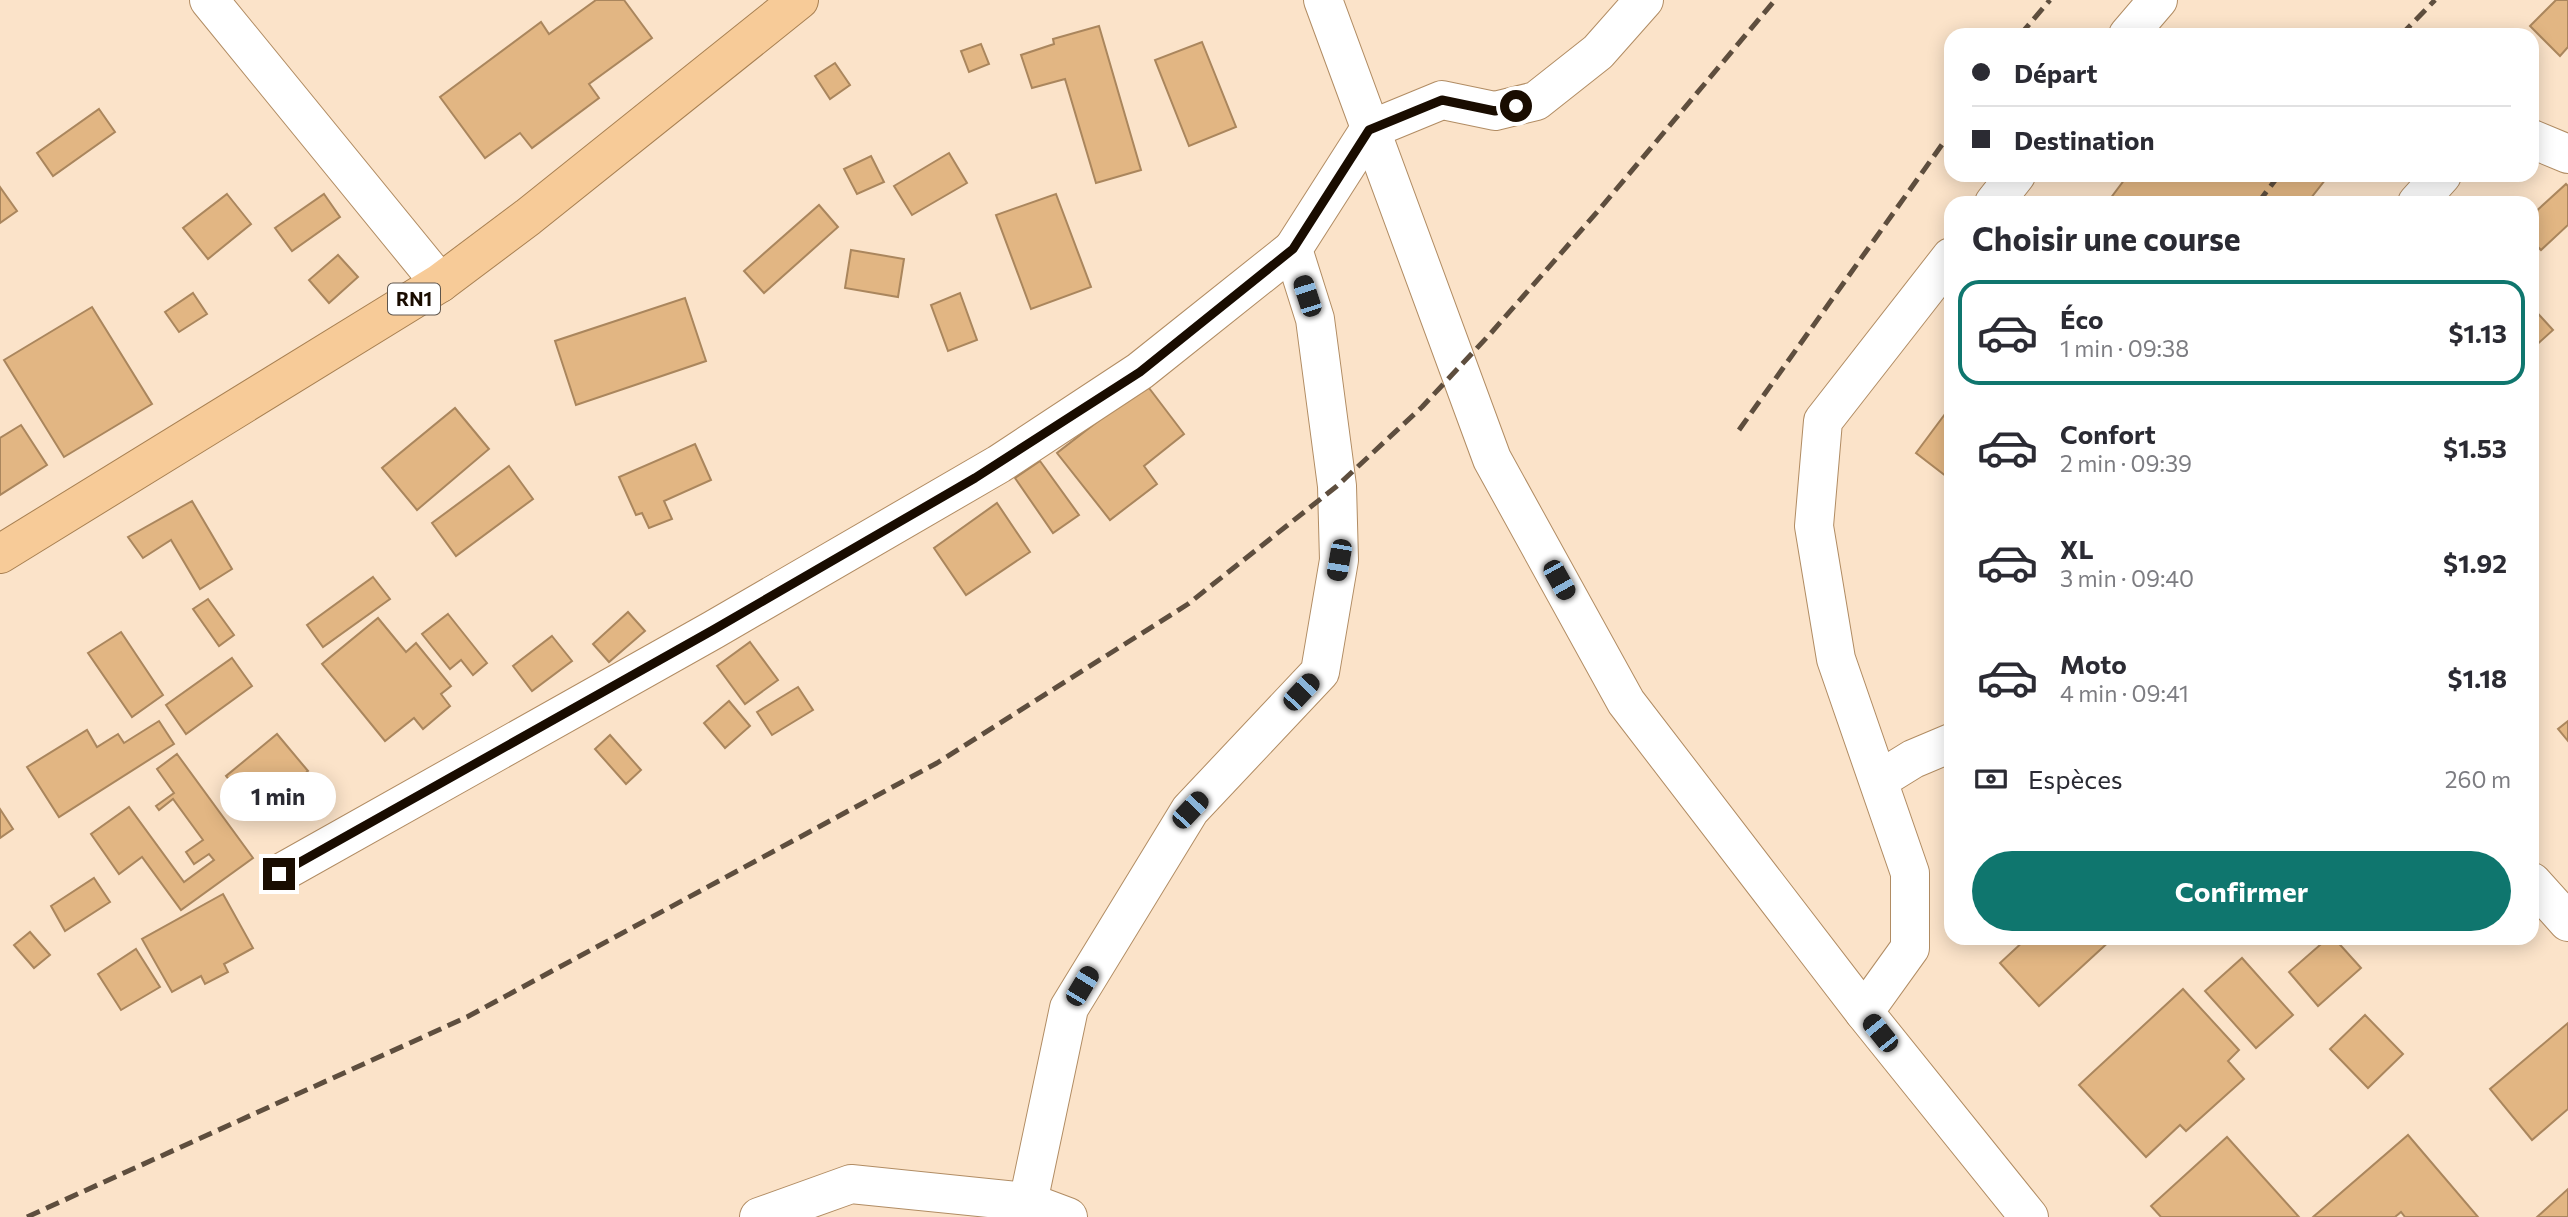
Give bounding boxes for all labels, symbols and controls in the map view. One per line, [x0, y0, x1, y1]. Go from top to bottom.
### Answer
text: Départ [2014, 57, 2098, 88]
route start [1500, 90, 1532, 122]
text: Destination [2014, 124, 2155, 155]
text: Choisir une course [1972, 218, 2241, 258]
car [1291, 273, 1324, 319]
road number: RN1 [388, 284, 440, 314]
icon: car [1976, 301, 2039, 364]
text: Éco [2060, 303, 2104, 334]
text: $1.13 [2448, 317, 2507, 348]
text: 1 min · 09:38 [2060, 334, 2189, 362]
icon: car [1976, 416, 2039, 479]
text: Confort [2060, 418, 2156, 449]
text: $1.53 [2443, 432, 2507, 463]
text: 2 min · 09:39 [2060, 449, 2192, 477]
icon: car [1976, 531, 2039, 594]
text: XL [2060, 533, 2094, 564]
car [1326, 537, 1353, 583]
text: $1.92 [2443, 547, 2507, 578]
car [1540, 557, 1579, 603]
text: 3 min · 09:40 [2060, 564, 2194, 592]
icon: car [1976, 646, 2039, 709]
text: Moto [2060, 648, 2127, 679]
text: $1.18 [2447, 662, 2507, 693]
car [1279, 669, 1324, 715]
text: 4 min · 09:41 [2060, 679, 2189, 707]
icon: cash [1972, 760, 2010, 798]
text: Espèces [2028, 763, 2123, 794]
text: 260 m [2445, 765, 2511, 793]
callout: 1 min [221, 772, 337, 822]
text: 1 min [251, 782, 305, 810]
car [1168, 787, 1213, 833]
button: Confirmer [1972, 851, 2511, 931]
route end [263, 858, 295, 890]
car [1063, 963, 1102, 1009]
car [1859, 1010, 1902, 1056]

